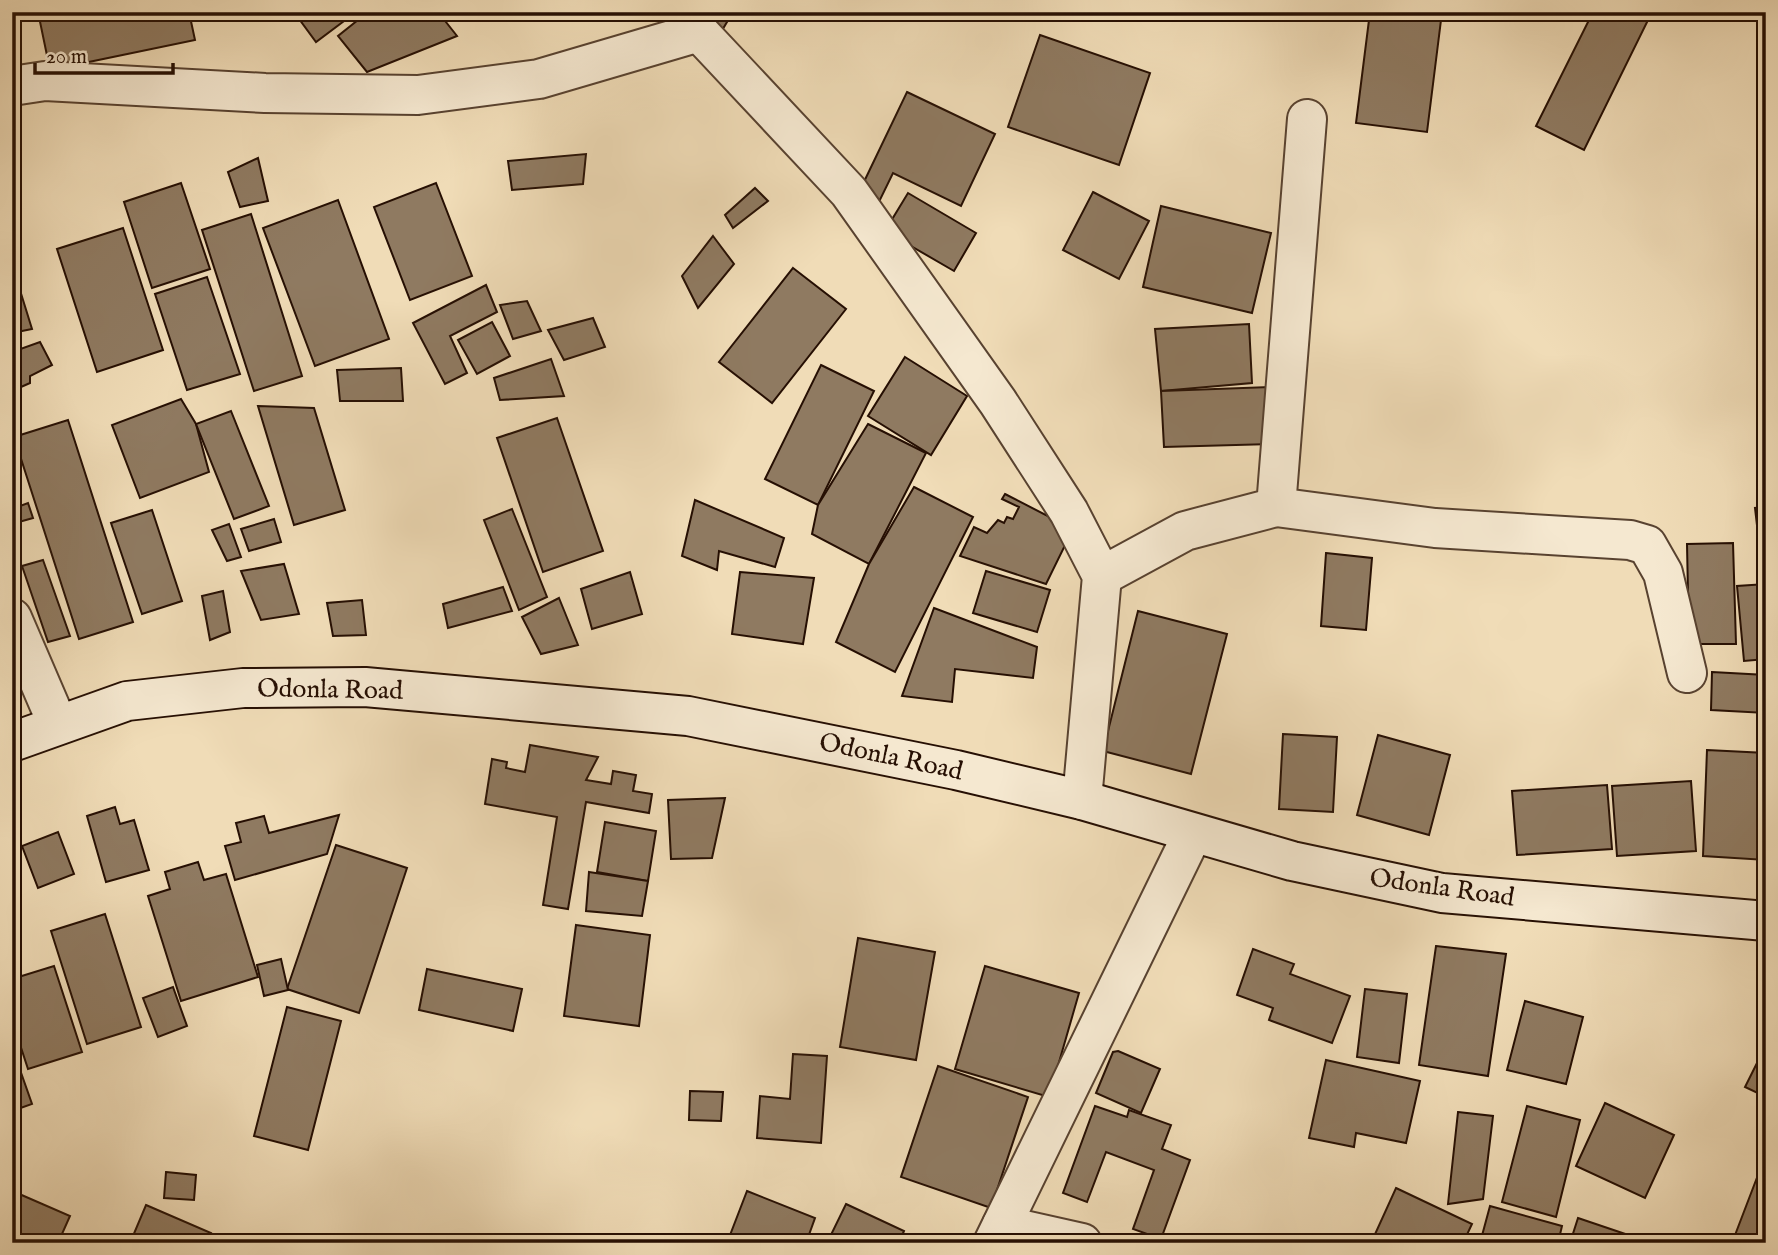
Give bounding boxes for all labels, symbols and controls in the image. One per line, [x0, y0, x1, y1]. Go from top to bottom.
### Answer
scale bar [35, 32, 173, 76]
text: 20 m [46, 44, 87, 71]
street label: Odonla Road [257, 672, 403, 708]
street label: Odonla Road [816, 726, 966, 788]
street label: Odonla Road [1367, 862, 1517, 915]

